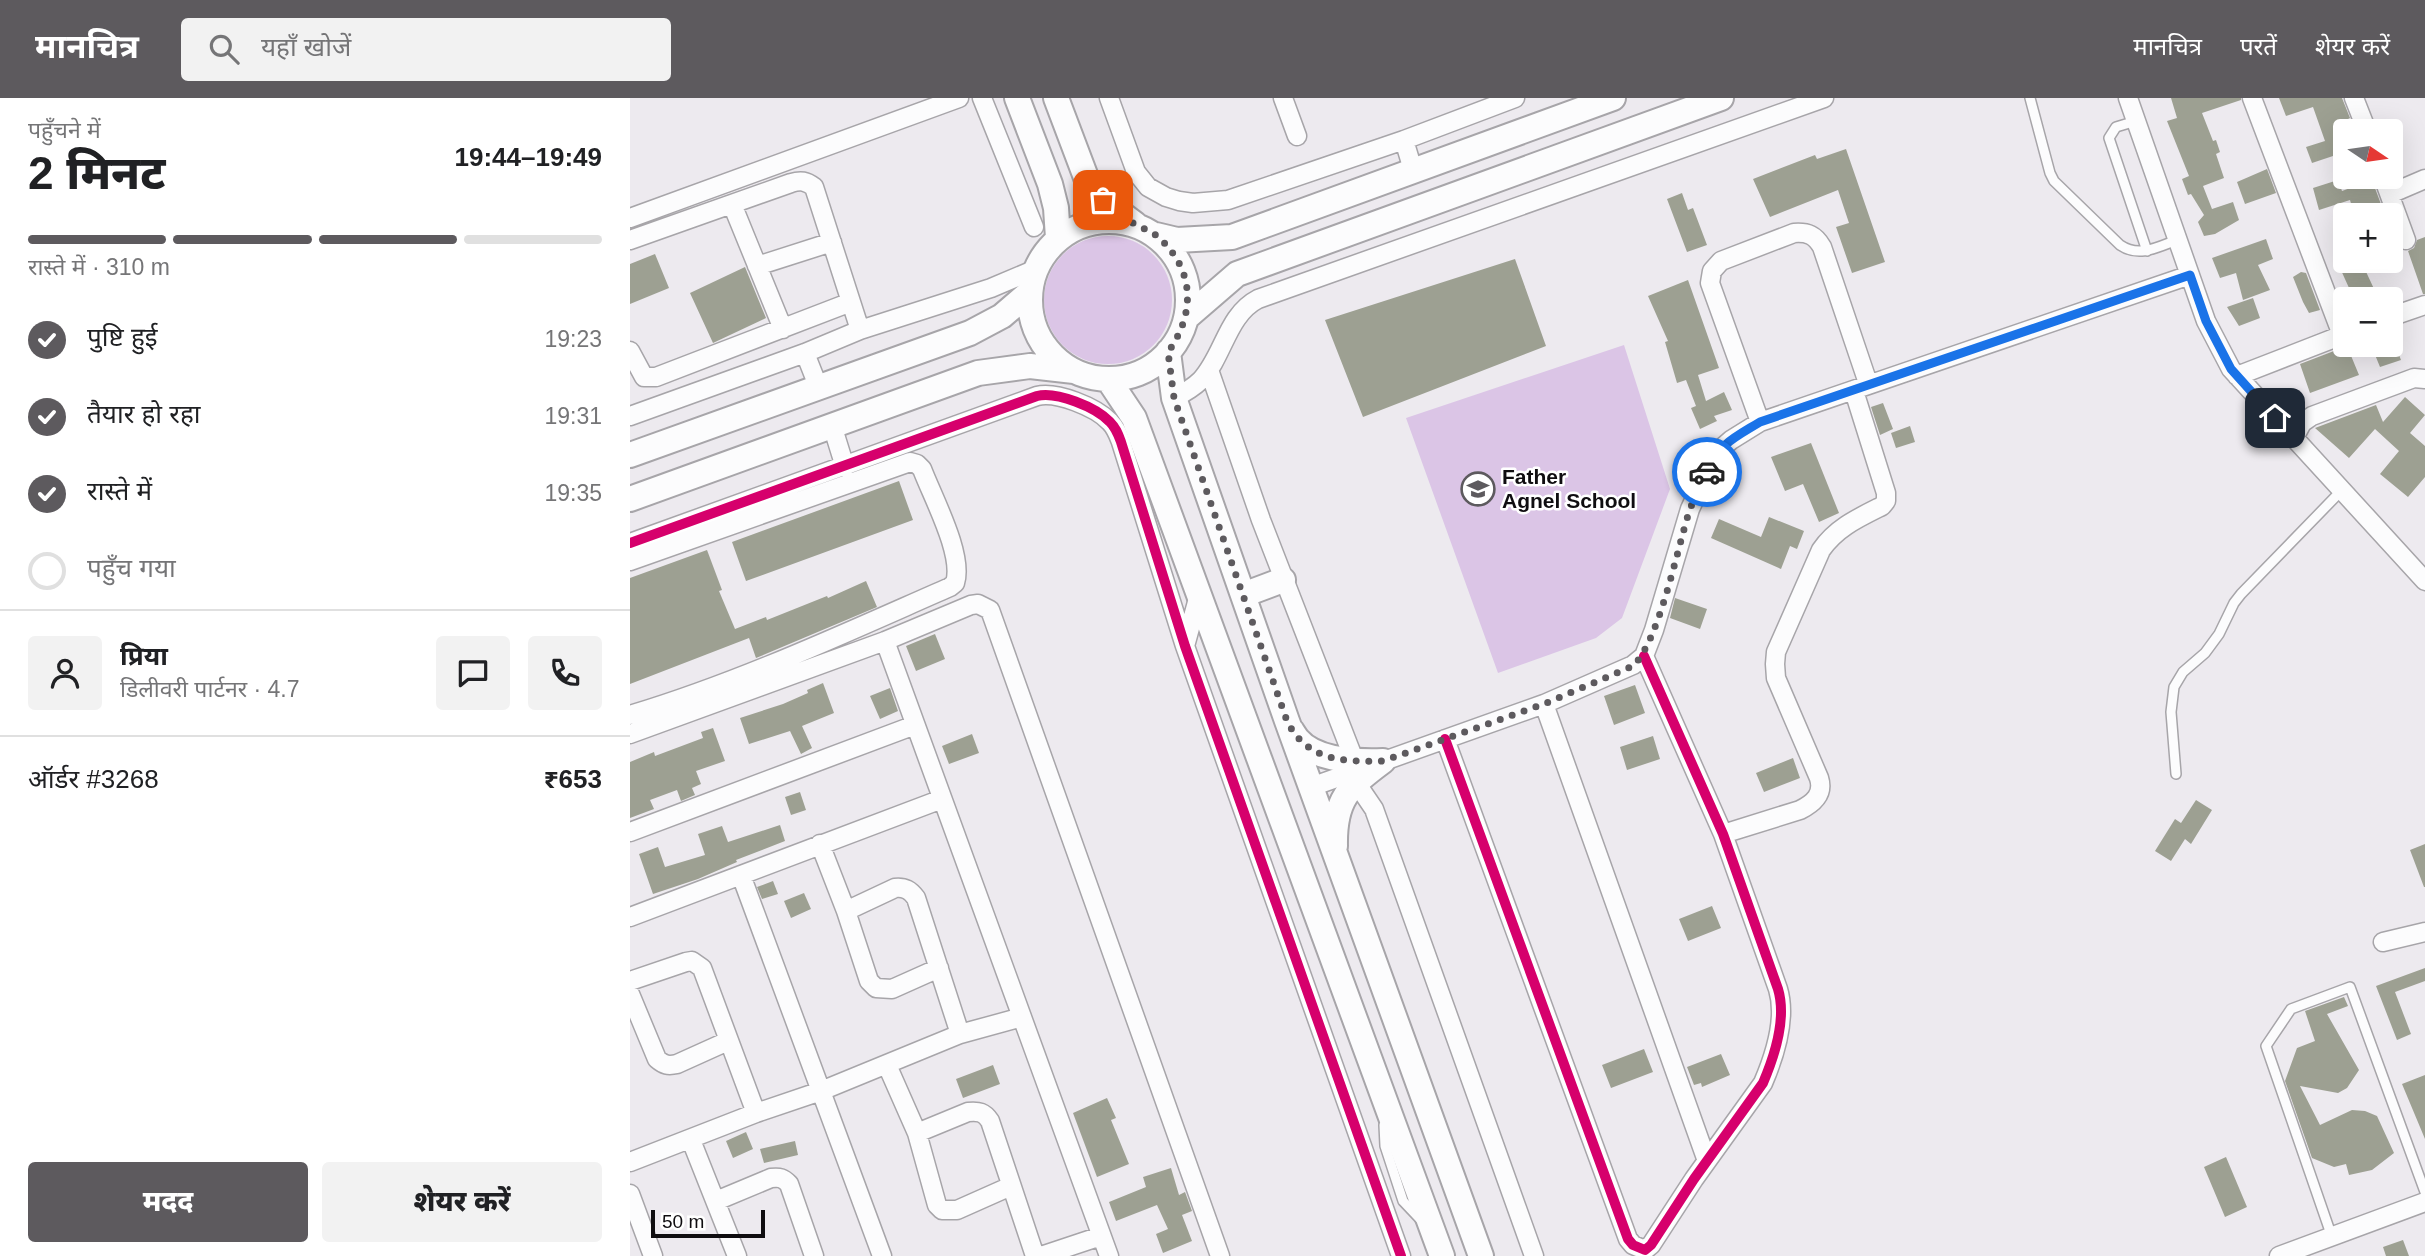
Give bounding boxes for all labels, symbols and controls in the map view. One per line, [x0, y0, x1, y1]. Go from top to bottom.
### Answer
search box [181, 18, 671, 81]
text: मानचित्र [35, 28, 139, 65]
icon: search [205, 30, 243, 68]
text: यहाँ खोजें [261, 32, 351, 62]
text: मानचित्र [2133, 33, 2202, 60]
text: परतें [2240, 33, 2277, 60]
text: शेयर करें [2315, 33, 2390, 60]
text: पहुँचने में [28, 117, 101, 143]
north arrow [2333, 119, 2403, 189]
map controls [2333, 119, 2403, 357]
text: 19:44–19:49 [455, 142, 602, 172]
text: 2 मिनट [28, 147, 165, 199]
pin [1073, 170, 1133, 230]
icon: bag [1084, 181, 1122, 219]
button: + [2333, 203, 2403, 273]
text: रास्ते में · 310 m [28, 254, 170, 280]
button: − [2333, 287, 2403, 357]
icon: check [28, 321, 66, 359]
text: पुष्टि हुई [87, 322, 157, 352]
text: 19:23 [544, 326, 602, 352]
pin [2245, 388, 2305, 448]
icon: check [28, 398, 66, 436]
text: तैयार हो रहा [87, 399, 200, 429]
icon: home [2256, 399, 2294, 437]
text: 19:31 [544, 403, 602, 429]
courier [1672, 437, 1742, 507]
icon: car [1688, 453, 1726, 491]
place label: Father Agnel School [1502, 465, 1636, 512]
school or university icon: Father Agnel School [1459, 470, 1497, 508]
icon: check [28, 475, 66, 513]
text: रास्ते में [87, 476, 152, 506]
text: 19:35 [544, 480, 602, 506]
text: पहुँच गया [87, 553, 176, 583]
button: person [28, 636, 102, 710]
button: chat [436, 636, 510, 710]
button: phone [528, 636, 602, 710]
text: प्रिया [120, 641, 168, 671]
text: डिलीवरी पार्टनर · 4.7 [120, 676, 300, 702]
text: ऑर्डर #3268 [28, 764, 159, 794]
text: ₹653 [544, 764, 602, 794]
button: मदद [28, 1162, 308, 1242]
button: शेयर करें [322, 1162, 602, 1242]
scale bar [651, 1207, 765, 1239]
text: 50 m [662, 1211, 704, 1232]

